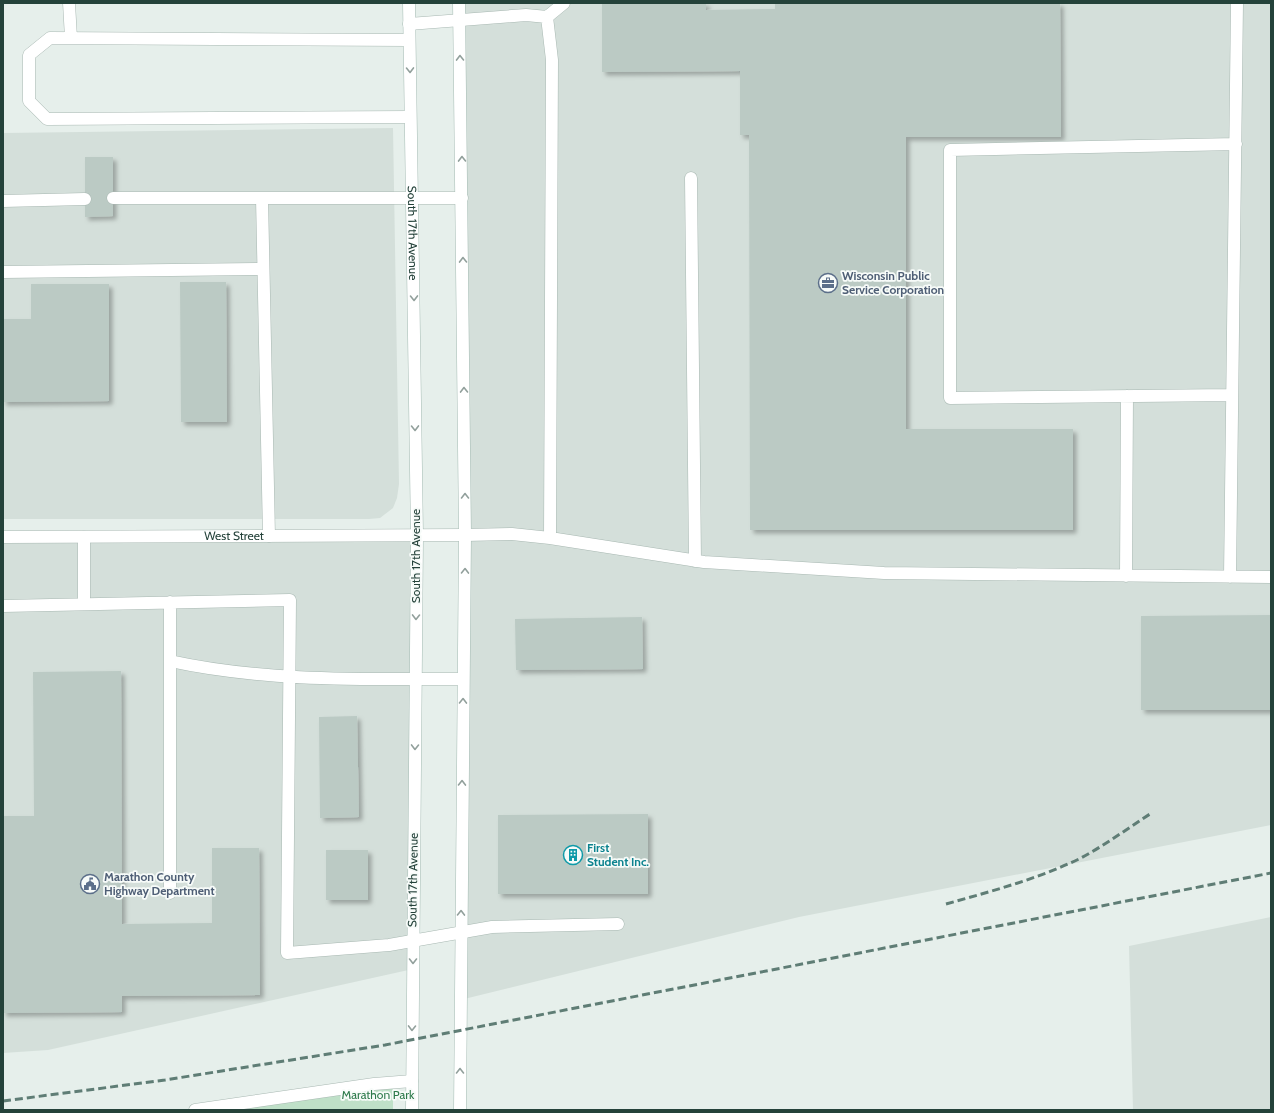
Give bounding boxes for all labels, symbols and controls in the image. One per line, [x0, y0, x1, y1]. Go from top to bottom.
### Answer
one-way arrow [456, 55, 464, 61]
one-way arrow [406, 67, 414, 73]
one-way arrow [457, 156, 466, 162]
street label: South 17th Avenue [405, 186, 421, 280]
one-way arrow [459, 257, 467, 263]
place label: Wisconsin Public Service Corporation [842, 268, 944, 297]
office icon: Wisconsin Public Service Corporation [817, 272, 839, 294]
one-way arrow [410, 295, 418, 301]
one-way arrow [460, 387, 468, 393]
one-way arrow [411, 425, 419, 431]
one-way arrow [461, 493, 469, 499]
street label: South 17th Avenue [408, 509, 423, 603]
street label: West Street [204, 528, 264, 543]
one-way arrow [461, 568, 469, 574]
one-way arrow [412, 614, 420, 620]
one-way arrow [459, 698, 467, 704]
one-way arrow [410, 744, 419, 750]
one-way arrow [458, 780, 466, 786]
street label: South 17th Avenue [404, 833, 421, 927]
place label: First Student Inc. [587, 840, 649, 869]
building icon: First Student Inc. [562, 844, 584, 866]
place label: Marathon County Highway Department [104, 869, 215, 898]
public building icon: Marathon County Highway Department [79, 873, 101, 895]
one-way arrow [457, 910, 465, 916]
one-way arrow [409, 958, 417, 964]
one-way arrow [408, 1025, 416, 1031]
one-way arrow [456, 1068, 464, 1074]
park label: Marathon Park [342, 1087, 415, 1102]

